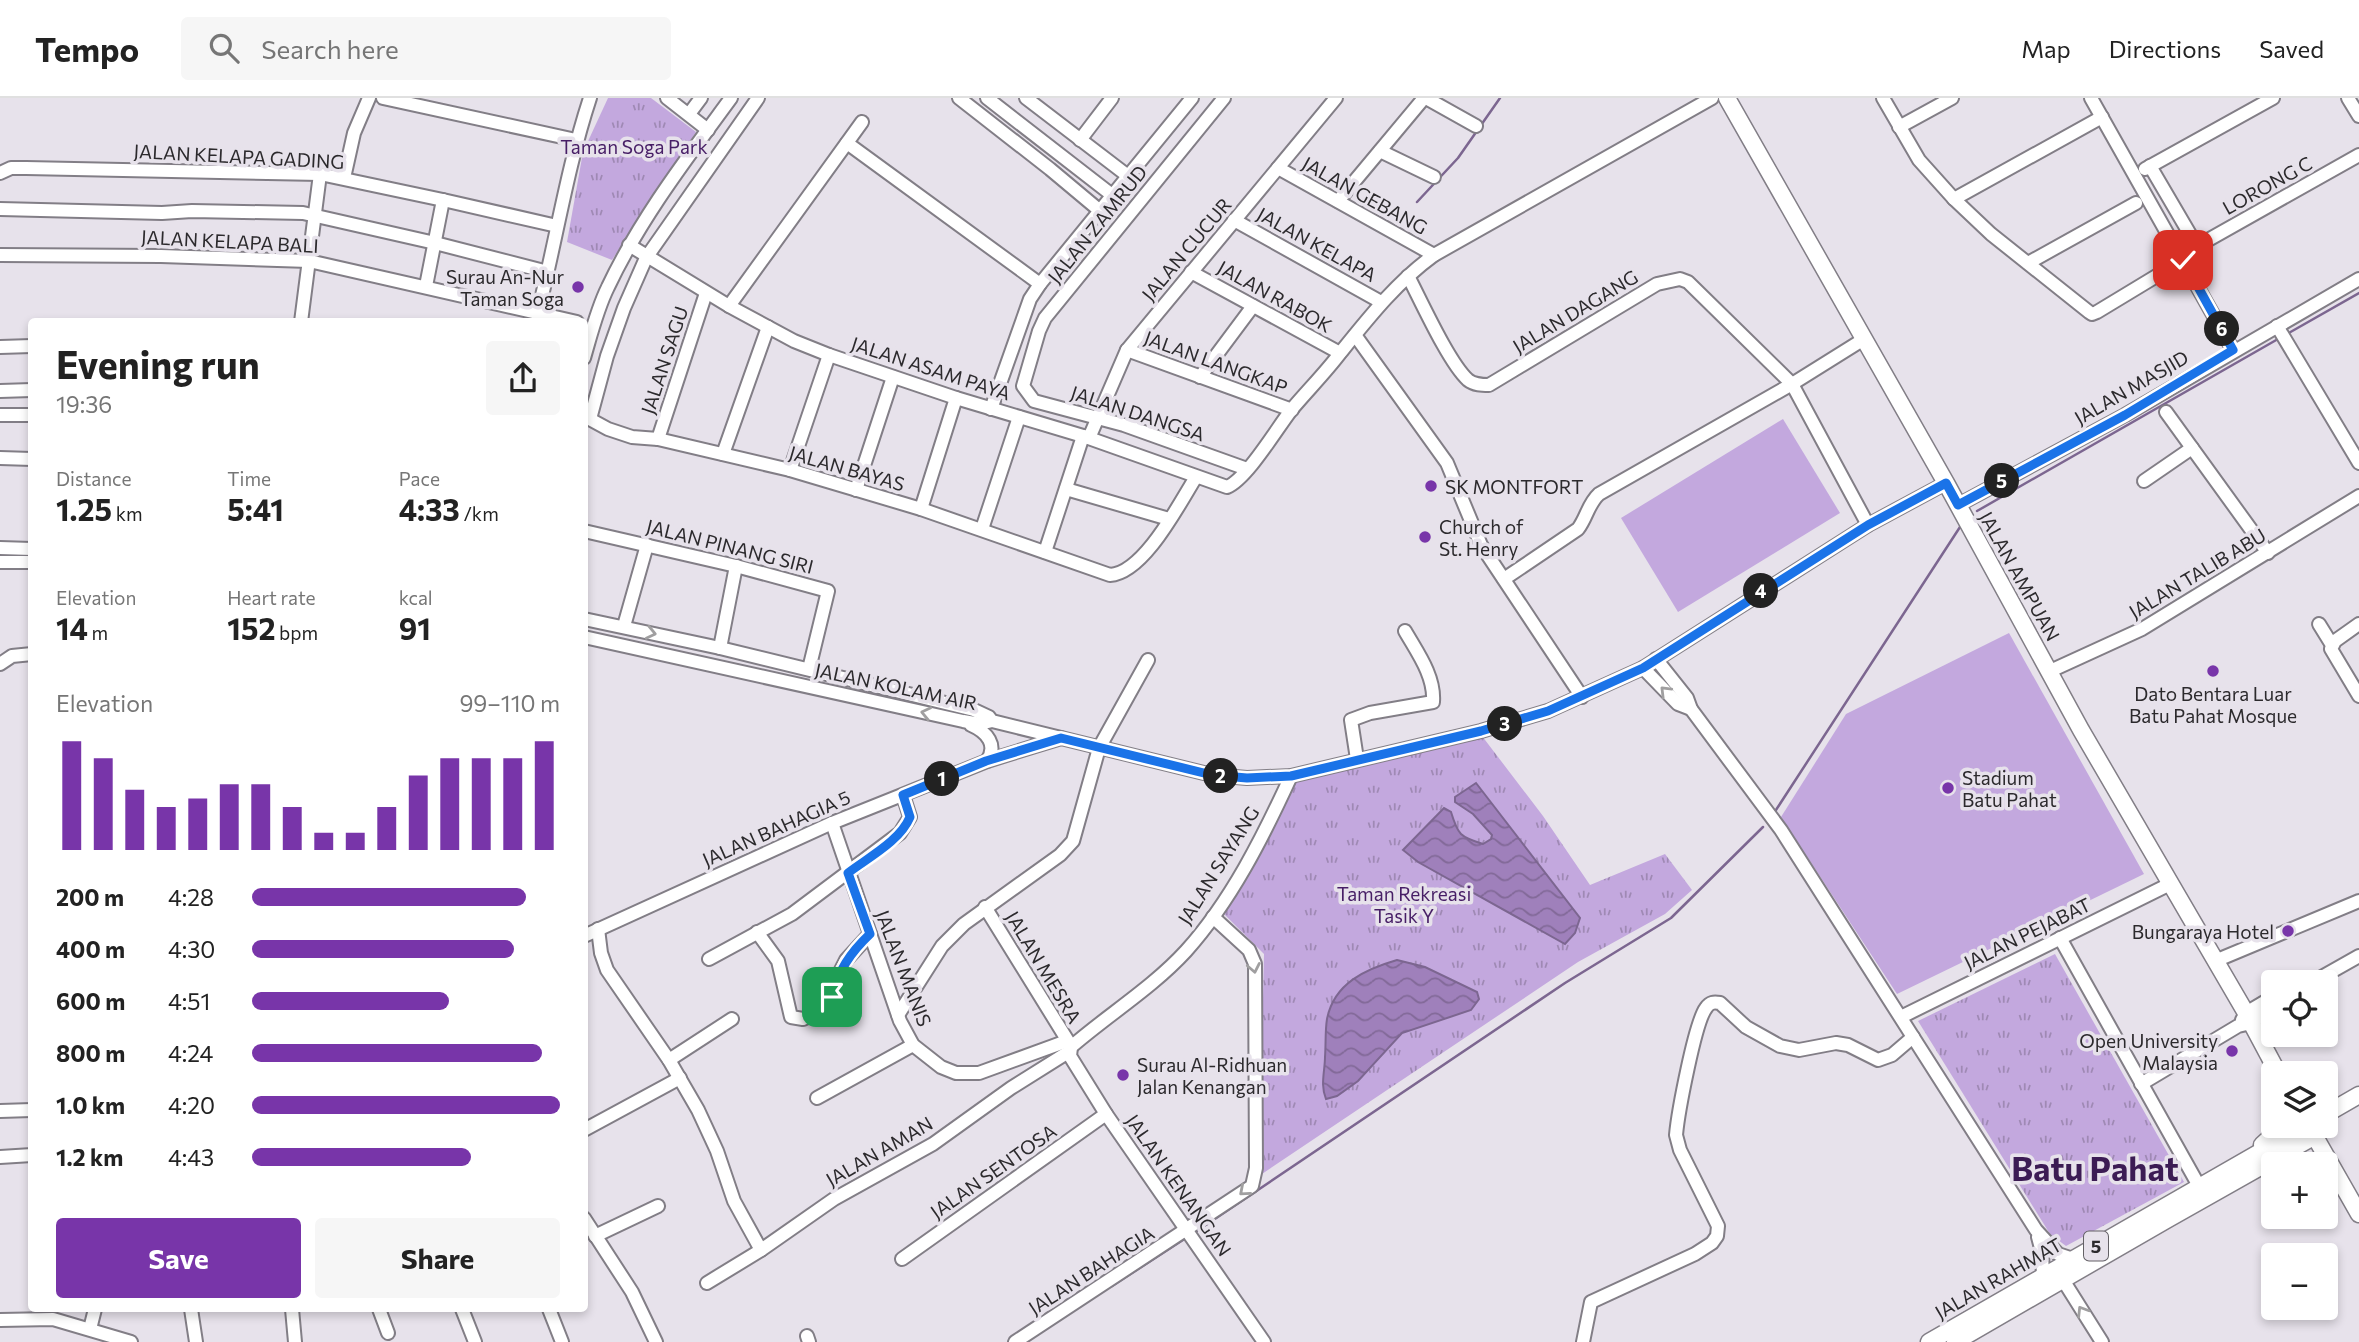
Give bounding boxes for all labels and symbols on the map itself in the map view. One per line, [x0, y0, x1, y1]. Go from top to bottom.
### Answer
park label: Taman Soga Park [560, 135, 708, 158]
street label: JALAN KELAPA GADING [133, 139, 345, 173]
street label: JALAN GEBANG [1298, 151, 1432, 239]
street label: LORONG C [2218, 151, 2316, 219]
street label: JALAN ZAMRUD [1042, 160, 1152, 288]
street label: JALAN CUCUR [1136, 193, 1236, 305]
street label: JALAN KELAPA [1253, 202, 1381, 286]
street label: JALAN KELAPA BALI [141, 225, 319, 257]
pin [2153, 230, 2213, 290]
street label: JALAN RABOK [1214, 255, 1336, 337]
place label: Surau An-Nur Taman Soga [446, 265, 564, 310]
street label: JALAN DAGANG [1508, 265, 1642, 357]
marker: Surau An-Nur Taman Soga [570, 279, 586, 295]
street label: JALAN SAGU [636, 303, 692, 417]
pin: 6 [2204, 312, 2240, 346]
street label: JALAN LANGKAP [1141, 325, 1291, 399]
street label: JALAN ASAM PAYA [849, 331, 1013, 405]
street label: JALAN MASJID [2070, 345, 2192, 429]
street label: JALAN DANGSA [1068, 380, 1208, 446]
street label: JALAN BAYAS [787, 441, 907, 495]
pin: 5 [1984, 464, 2020, 498]
place label: SK MONTFORT [1445, 475, 1583, 498]
marker: SK MONTFORT [1423, 478, 1439, 494]
street label: JALAN AMPUAN [1975, 507, 2065, 645]
street label: JALAN PINANG SIRI [644, 514, 816, 578]
place label: Church of St. Henry [1439, 515, 1524, 560]
street label: JALAN TALIB ABU [2124, 523, 2270, 623]
marker: Church of St. Henry [1417, 529, 1433, 545]
pin: 4 [1744, 574, 1778, 608]
one-way arrow [645, 624, 657, 639]
street label: JALAN KOLAM AIR [813, 658, 979, 714]
marker: Dato Bentara Luar Batu Pahat Mosque [2205, 663, 2221, 679]
place label: Dato Bentara Luar Batu Pahat Mosque [2129, 682, 2297, 727]
one-way arrow [1661, 687, 1673, 699]
pin: 3 [1488, 706, 1522, 742]
one-way arrow [920, 707, 932, 721]
pin: 2 [1204, 758, 1238, 794]
pin: 1 [925, 762, 960, 796]
place label: Stadium Batu Pahat [1962, 766, 2057, 811]
marker: Stadium Batu Pahat [1940, 780, 1956, 796]
street label: JALAN BAHAGIA 5 [698, 785, 854, 871]
street label: JALAN SAYANG [1172, 802, 1264, 928]
park label: Taman Rekreasi Tasik Y [1337, 882, 1471, 927]
street label: JALAN PEJABAT [1960, 892, 2094, 974]
street label: JALAN MANIS [871, 907, 937, 1029]
street label: JALAN MESRA [1001, 907, 1087, 1027]
place label: Bungaraya Hotel [2132, 920, 2274, 943]
marker: Bungaraya Hotel [2280, 923, 2296, 939]
one-way arrow [1246, 963, 1261, 974]
pin [802, 967, 862, 1027]
place label: Open University Malaysia [2079, 1029, 2218, 1074]
marker: Open University Malaysia [2224, 1043, 2240, 1059]
place label: Surau Al-Ridhuan Jalan Kenangan [1137, 1053, 1287, 1098]
marker: Surau Al-Ridhuan Jalan Kenangan [1115, 1067, 1131, 1083]
street label: JALAN KENANGAN [1121, 1110, 1237, 1260]
street label: JALAN AMAN [822, 1111, 936, 1191]
street label: JALAN SENTOSA [925, 1119, 1061, 1223]
district label: Batu Pahat [2011, 1147, 2179, 1188]
one-way arrow [1239, 1183, 1252, 1195]
street label: JALAN BAHAGIA [1024, 1221, 1158, 1319]
street label: JALAN RAHMAT [1931, 1232, 2065, 1324]
road number: 5 [2084, 1232, 2108, 1260]
one-way arrow [2078, 1306, 2091, 1319]

